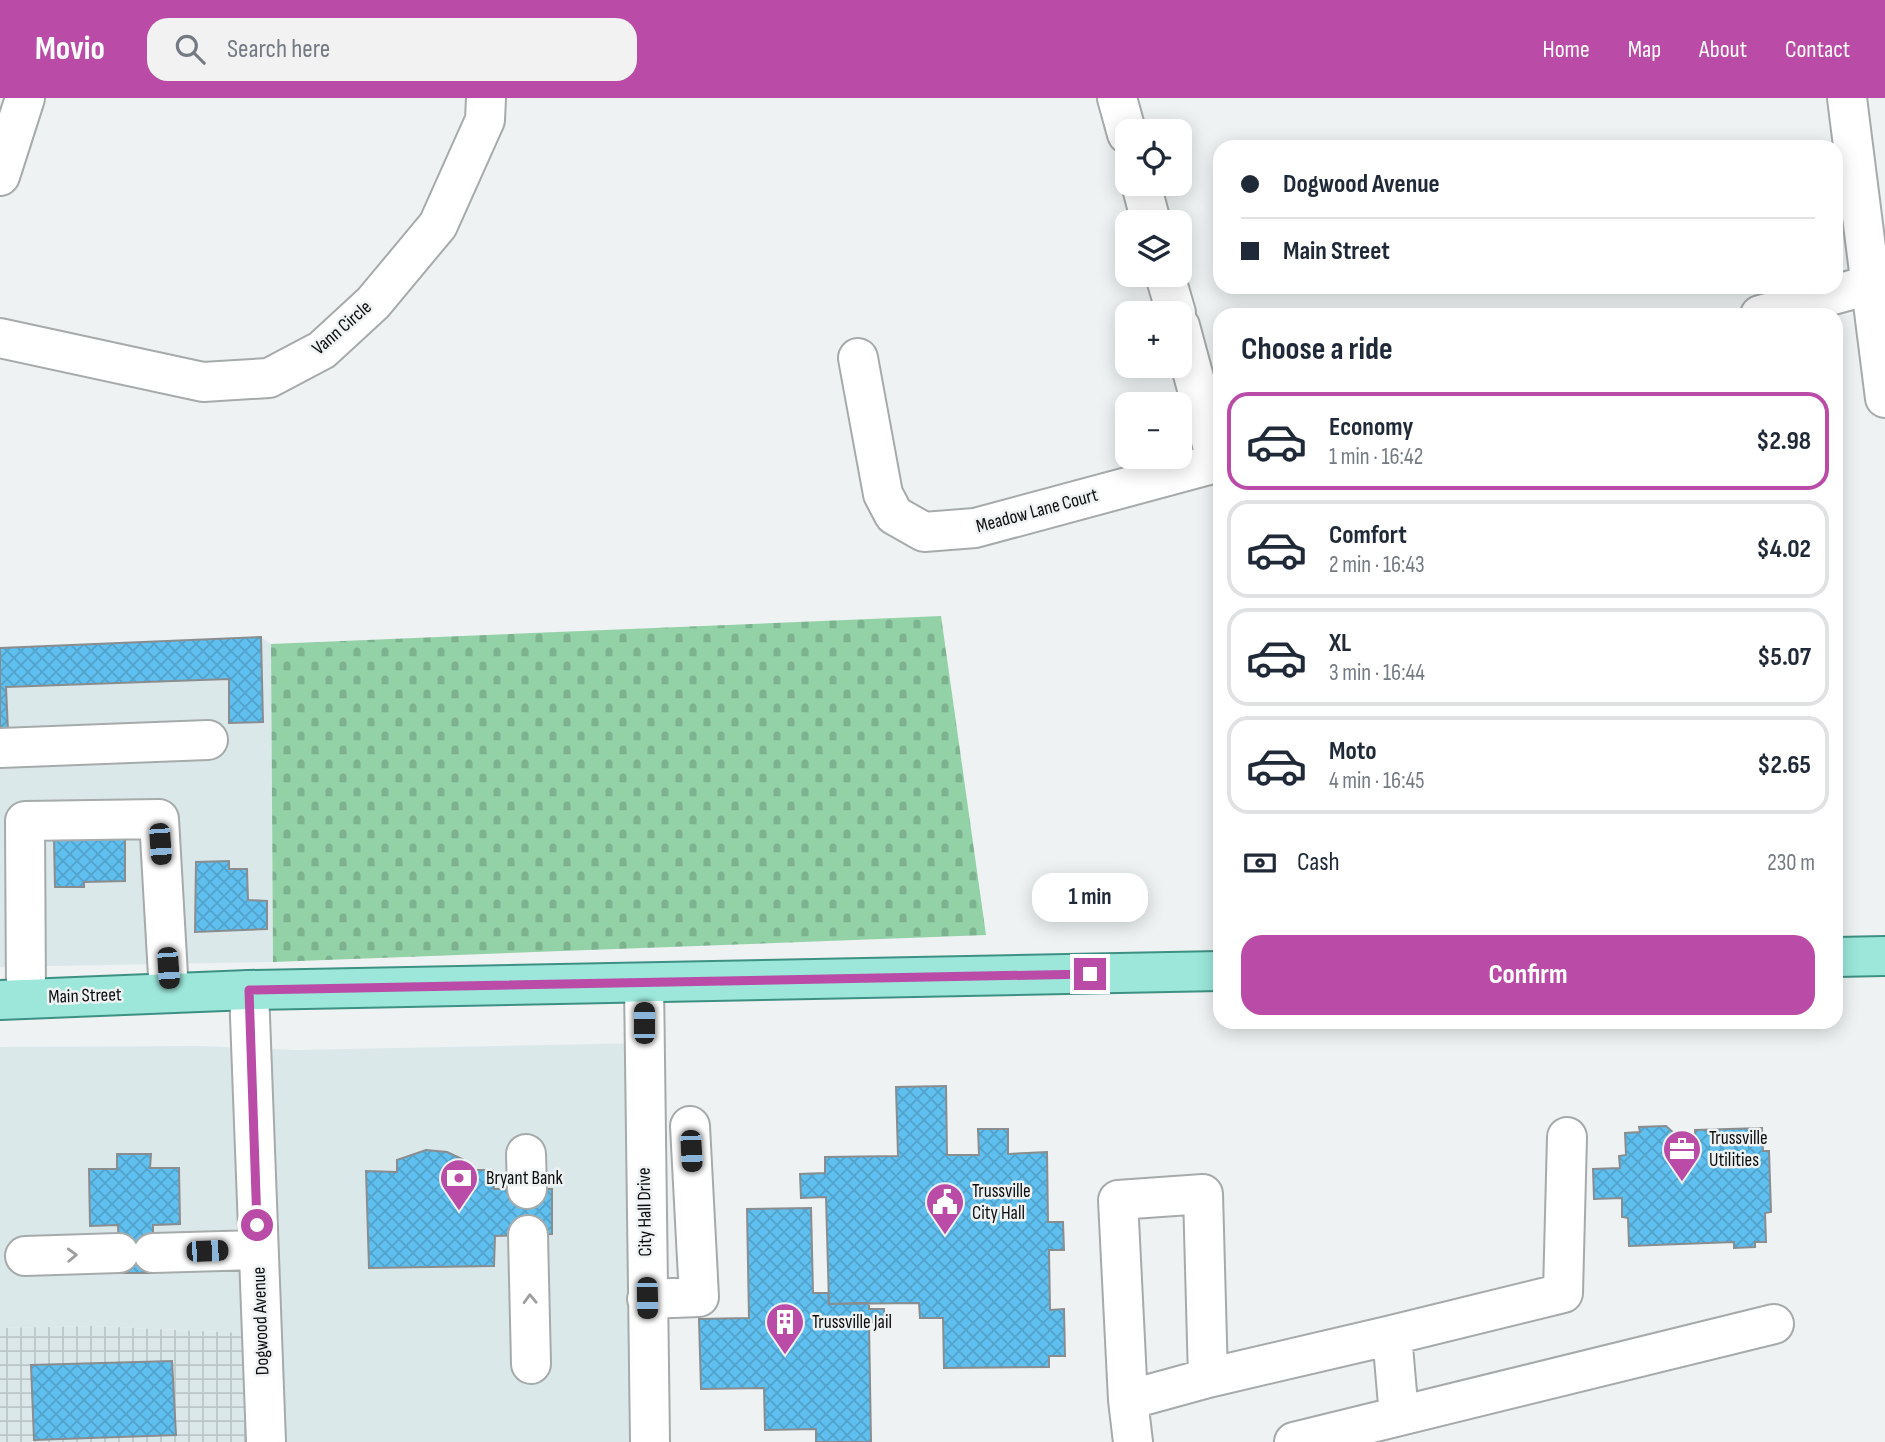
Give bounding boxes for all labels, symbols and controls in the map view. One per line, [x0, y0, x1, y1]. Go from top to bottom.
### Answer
search box [147, 18, 637, 81]
text: Movio [35, 29, 105, 69]
icon: search [171, 30, 209, 68]
text: Search here [227, 34, 330, 65]
text: Home [1542, 35, 1590, 64]
text: Map [1628, 35, 1661, 64]
text: About [1699, 35, 1747, 64]
text: Contact [1785, 35, 1850, 64]
map controls [1115, 119, 1192, 469]
button: locate [1115, 119, 1192, 196]
text: Dogwood Avenue [1283, 169, 1440, 200]
button: layers [1115, 210, 1192, 287]
text: Main Street [1283, 236, 1390, 267]
street label: Vann Circle [308, 296, 376, 360]
button: + [1115, 301, 1192, 378]
text: Choose a ride [1241, 330, 1393, 369]
button: − [1115, 392, 1192, 469]
icon: car [1245, 410, 1308, 473]
text: Economy [1329, 412, 1413, 443]
text: $2.98 [1756, 426, 1811, 457]
text: 1 min · 16:42 [1329, 443, 1423, 471]
street label: Meadow Lane Court [974, 484, 1101, 538]
icon: car [1245, 518, 1308, 581]
text: Comfort [1329, 520, 1407, 551]
text: $4.02 [1756, 534, 1811, 565]
text: 2 min · 16:43 [1329, 551, 1425, 579]
icon: car [1245, 626, 1308, 689]
text: XL [1329, 628, 1351, 659]
text: $5.07 [1757, 642, 1811, 673]
text: 3 min · 16:44 [1329, 659, 1425, 687]
icon: car [1245, 734, 1308, 797]
text: Moto [1329, 736, 1377, 767]
text: $2.65 [1757, 750, 1811, 781]
text: 4 min · 16:45 [1329, 767, 1424, 795]
car [149, 822, 172, 866]
icon: cash [1241, 844, 1279, 882]
text: Cash [1297, 847, 1340, 878]
text: 230 m [1767, 849, 1815, 877]
callout: 1 min [1032, 872, 1148, 922]
text: 1 min [1069, 883, 1111, 911]
button: Confirm [1241, 935, 1815, 1015]
car [157, 946, 180, 990]
route end [1074, 958, 1106, 990]
street label: Main Street [48, 983, 122, 1009]
car [634, 1002, 655, 1044]
place label: Trussville Utilities [1709, 1127, 1768, 1172]
office icon: Trussville Utilities [1661, 1128, 1703, 1183]
car [680, 1129, 703, 1173]
bank icon: Bryant Bank [438, 1157, 480, 1212]
place label: Bryant Bank [486, 1167, 563, 1190]
street label: City Hall Drive [633, 1167, 657, 1257]
place label: Trussville City Hall [972, 1180, 1031, 1225]
public building icon: Trussville City Hall [924, 1181, 966, 1236]
route start [241, 1209, 273, 1241]
car [186, 1240, 229, 1262]
one-way arrow [67, 1247, 78, 1262]
street label: Dogwood Avenue [248, 1266, 274, 1376]
car [637, 1277, 658, 1319]
one-way arrow [522, 1294, 537, 1305]
building icon: Trussville Jail [764, 1301, 806, 1356]
place label: Trussville Jail [812, 1311, 892, 1334]

